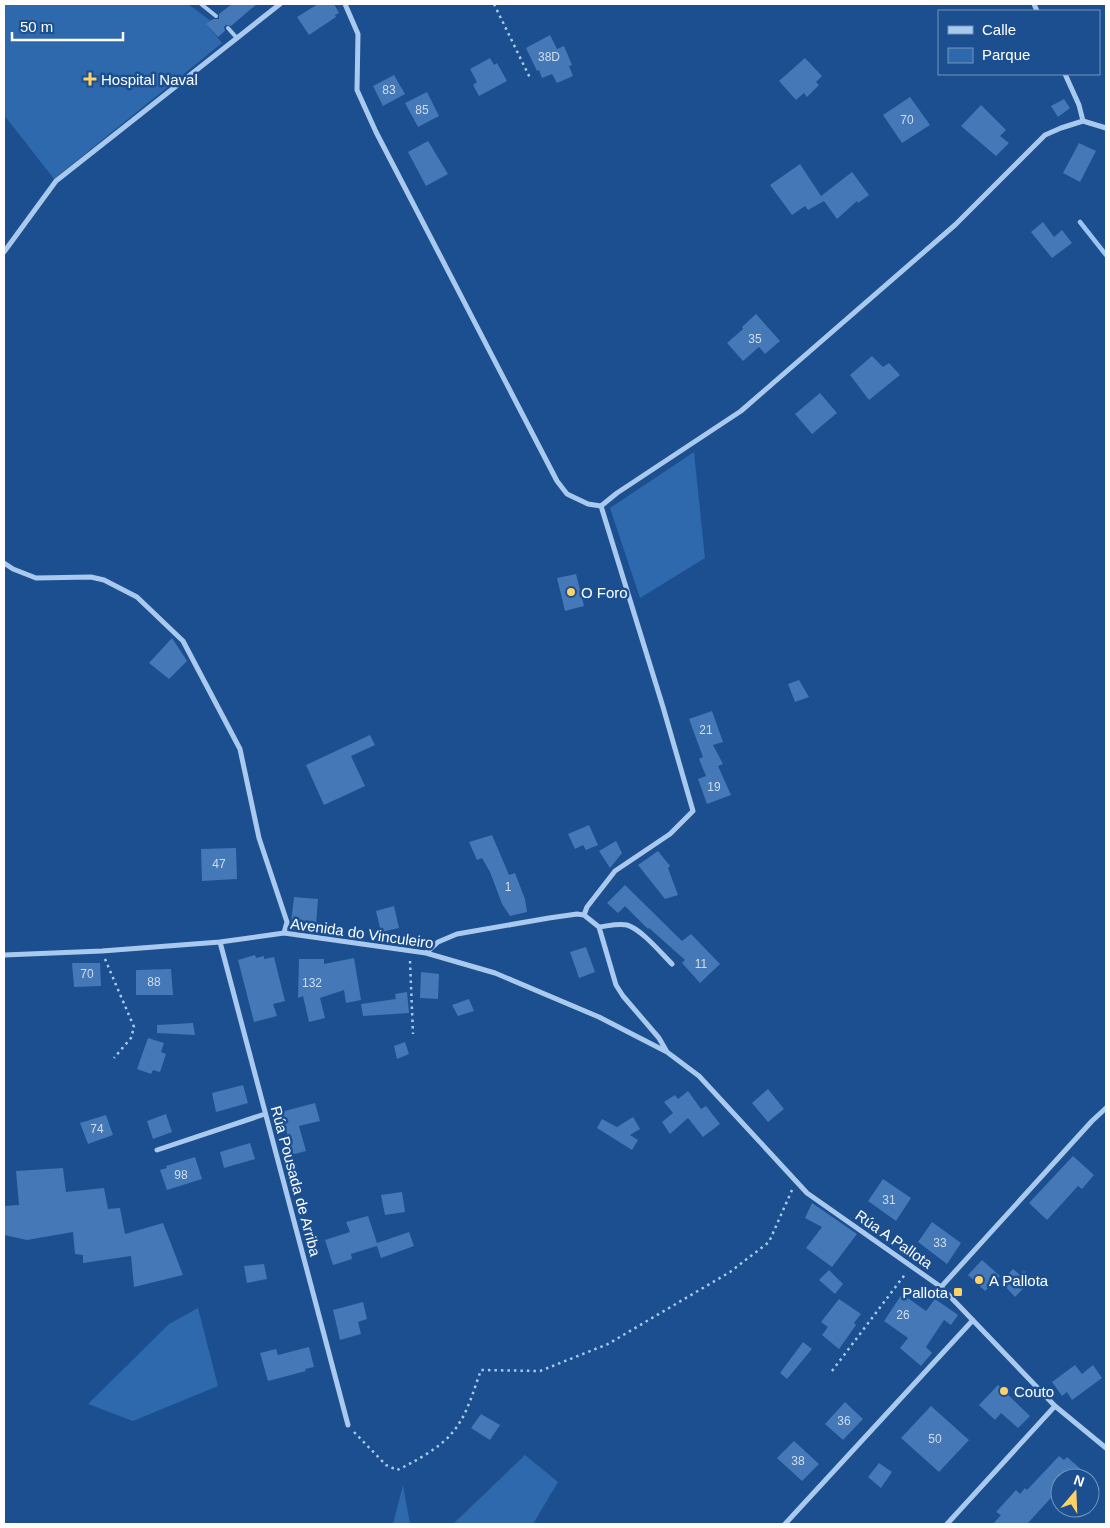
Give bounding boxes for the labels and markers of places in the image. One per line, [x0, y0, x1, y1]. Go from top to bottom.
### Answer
place label: Hospital Naval [101, 71, 198, 88]
marker: Hospital Naval [83, 72, 97, 86]
place label: O Foro [581, 584, 628, 601]
marker: O Foro [565, 586, 577, 598]
place label: A Pallota [989, 1272, 1049, 1289]
marker: A Pallota [973, 1274, 985, 1286]
place label: Pallota [902, 1284, 949, 1301]
marker: Pallota [952, 1286, 964, 1298]
place label: Couto [1014, 1383, 1054, 1400]
marker: Couto [998, 1385, 1010, 1397]

